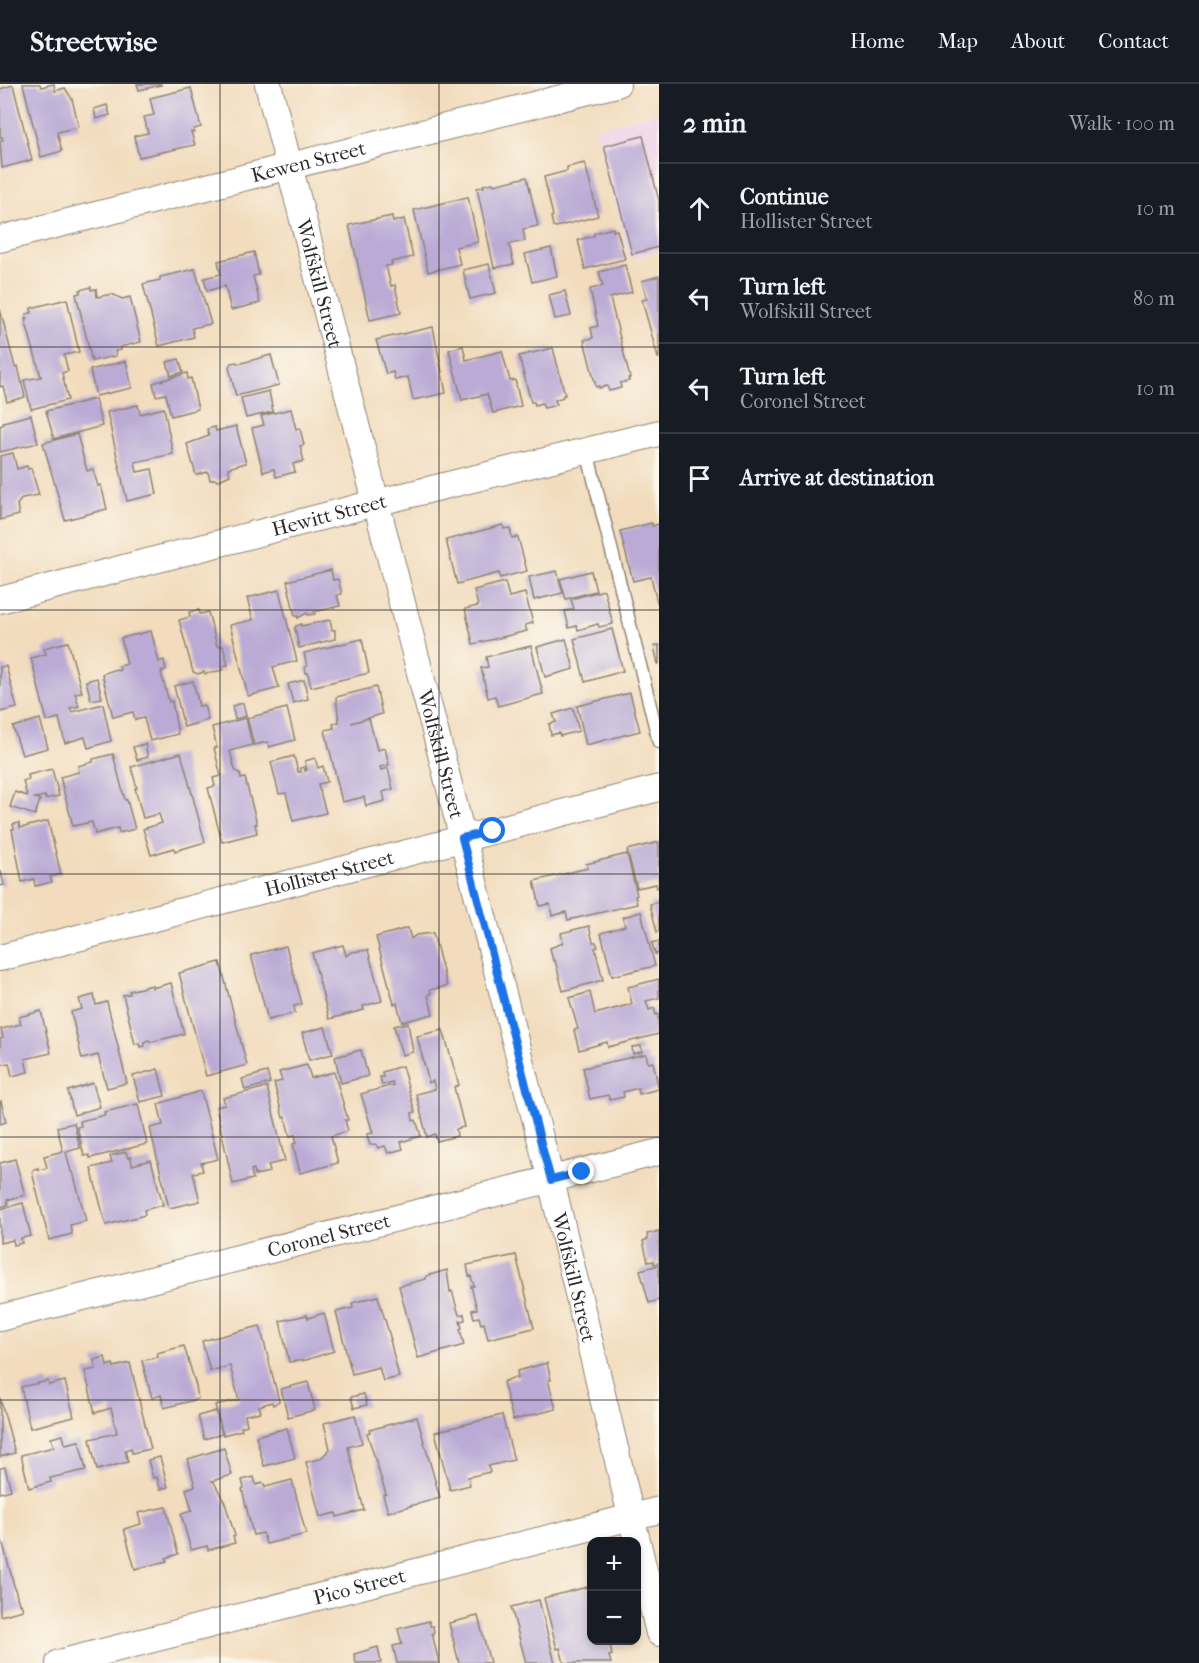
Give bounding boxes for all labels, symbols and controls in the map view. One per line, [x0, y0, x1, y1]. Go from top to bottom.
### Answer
text: Streetwise [30, 25, 157, 58]
text: Home [850, 29, 905, 53]
text: Map [938, 29, 978, 53]
text: About [1011, 29, 1065, 53]
text: Contact [1098, 29, 1169, 53]
text: 2 min [683, 108, 746, 139]
text: Walk · 100 m [1069, 112, 1175, 135]
street label: Kewen Street [249, 136, 368, 187]
text: Continue [740, 184, 829, 210]
icon: ahead [683, 192, 716, 225]
text: 10 m [1136, 197, 1175, 220]
text: Hollister Street [740, 210, 873, 233]
street label: Wolfskill Street [292, 216, 347, 350]
text: Turn left [740, 274, 826, 300]
icon: left [683, 282, 716, 315]
text: 80 m [1133, 287, 1175, 310]
text: Wolfskill Street [740, 300, 872, 323]
text: Turn left [740, 364, 826, 390]
icon: left [683, 372, 716, 405]
text: 10 m [1136, 377, 1175, 400]
text: Coronel Street [740, 390, 866, 413]
icon: arrive [683, 462, 716, 495]
text: Arrive at destination [740, 465, 934, 491]
street label: Hewitt Street [269, 489, 389, 541]
street label: Wolfskill Street [413, 686, 469, 821]
route start [479, 817, 505, 843]
street label: Hollister Street [262, 845, 396, 901]
route end [568, 1158, 594, 1184]
street label: Coronel Street [265, 1209, 393, 1262]
street label: Wolfskill Street [547, 1209, 601, 1344]
map controls [587, 1537, 641, 1645]
button: + [587, 1537, 641, 1591]
street label: Pico Street [311, 1564, 408, 1609]
button: − [587, 1591, 641, 1645]

